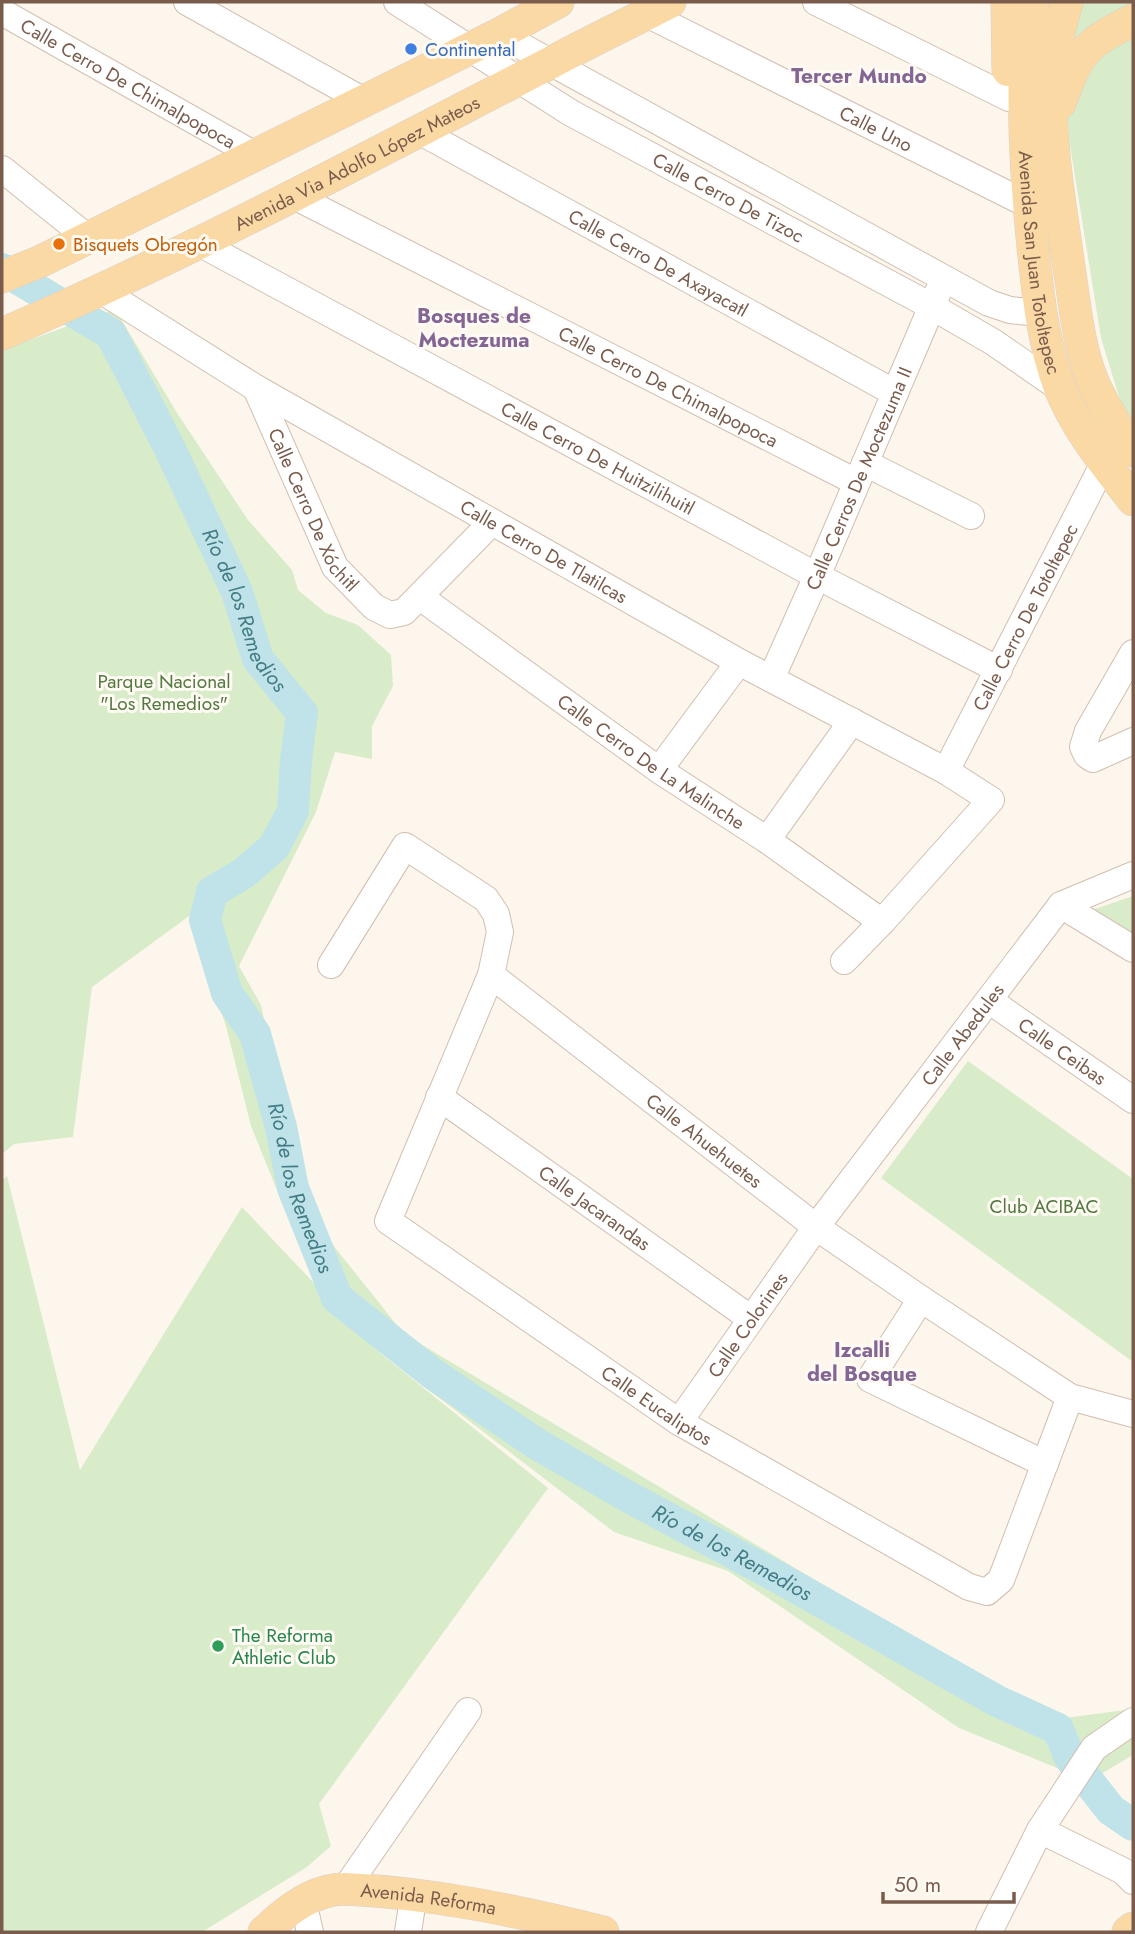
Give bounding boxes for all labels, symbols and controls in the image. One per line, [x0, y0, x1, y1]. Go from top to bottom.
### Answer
street label: Calle Cerro De Chimalpopoca [16, 12, 241, 155]
place label: Continental [425, 36, 516, 63]
marker: Continental [403, 41, 419, 57]
district label: Tercer Mundo [791, 61, 927, 91]
street label: Avenida Via Adolfo López Mateos [229, 88, 485, 237]
street label: Calle Uno [835, 99, 917, 158]
street label: Calle Cerro De Tizoc [648, 146, 809, 249]
street label: Avenida San Juan Totoltepec [1012, 150, 1068, 378]
street label: Calle Cerro De Axayacatl [564, 202, 753, 323]
place label: Bisquets Obregón [73, 231, 218, 258]
marker: Bisquets Obregón [51, 236, 67, 252]
district label: Bosques de Moctezuma [417, 301, 531, 355]
street label: Calle Cerro De Chimalpopoca [554, 319, 783, 454]
street label: Calle Cerros De Moctezuma II [799, 362, 918, 594]
street label: Calle Cerro De Huitzilihuitl [496, 395, 699, 521]
street label: Calle Cerro De Xóchitl [262, 424, 365, 597]
street label: Calle Cerro De Tlatilcas [455, 493, 633, 610]
street label: Calle Cerro De Totoltepec [966, 519, 1084, 715]
water label: Río de los Remedios [194, 523, 294, 699]
park label: Parque Nacional "Los Remedios" [97, 668, 231, 717]
street label: Calle Cerro De La Malinche [552, 687, 751, 836]
street label: Calle Abedules [915, 978, 1010, 1091]
street label: Calle Ceibas [1013, 1011, 1112, 1091]
street label: Calle Ahuehuetes [641, 1087, 768, 1194]
water label: Río de los Remedios [260, 1099, 341, 1278]
street label: Calle Jacarandas [533, 1159, 656, 1257]
park label: Club ACIBAC [990, 1193, 1098, 1220]
street label: Calle Colorines [701, 1266, 794, 1383]
district label: Izcalli del Bosque [807, 1335, 917, 1389]
street label: Calle Eucaliptos [596, 1359, 717, 1452]
water label: Río de los Remedios [647, 1497, 818, 1609]
place label: The Reforma Athletic Club [232, 1622, 336, 1671]
marker: The Reforma Athletic Club [210, 1638, 226, 1654]
scale bar [883, 1860, 1014, 1904]
text: 50 m [894, 1870, 941, 1900]
street label: Avenida Reforma [360, 1876, 499, 1921]

